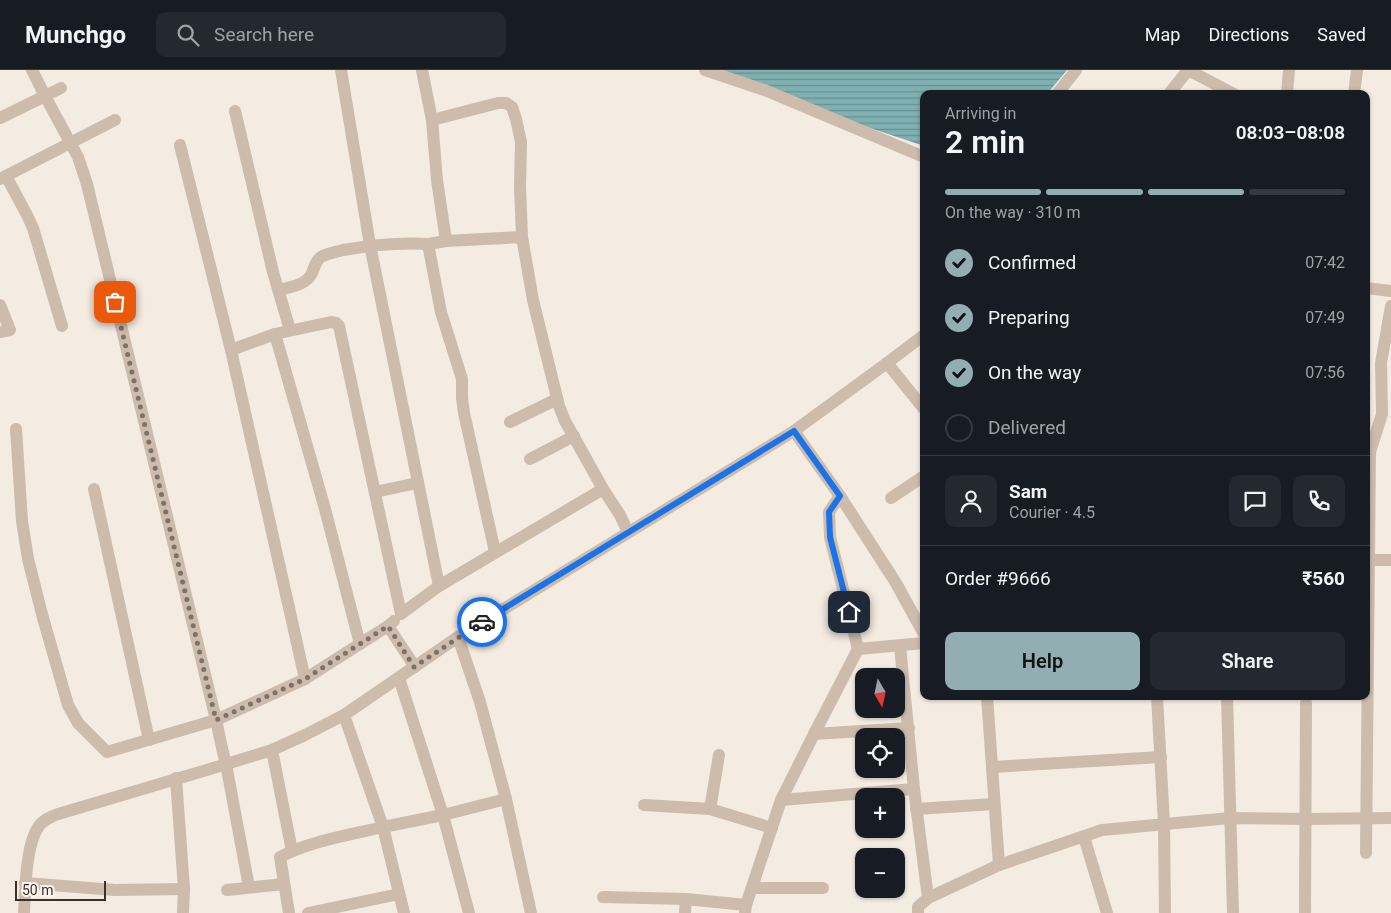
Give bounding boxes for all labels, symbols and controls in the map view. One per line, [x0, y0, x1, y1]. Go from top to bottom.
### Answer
search box [156, 12, 506, 57]
text: Munchgo [25, 21, 126, 49]
icon: search [174, 21, 202, 49]
text: Search here [214, 23, 314, 46]
text: Map [1145, 24, 1180, 45]
text: Directions [1208, 24, 1289, 45]
text: Saved [1317, 24, 1366, 45]
text: Arriving in [945, 104, 1016, 123]
text: 08:03–08:08 [1236, 121, 1345, 144]
text: 2 min [945, 123, 1025, 161]
text: On the way · 310 m [945, 203, 1081, 222]
icon: check [945, 249, 973, 277]
text: Confirmed [988, 251, 1076, 274]
text: 07:42 [1305, 253, 1345, 272]
pin [94, 281, 136, 323]
icon: bag [101, 288, 129, 316]
icon: check [945, 304, 973, 332]
text: Preparing [988, 306, 1070, 329]
text: 07:49 [1305, 308, 1345, 327]
icon: check [945, 359, 973, 387]
text: On the way [988, 361, 1081, 384]
text: 07:56 [1305, 363, 1345, 382]
text: Delivered [988, 416, 1066, 439]
button: person [945, 475, 997, 527]
button: chat [1229, 475, 1281, 527]
button: phone [1293, 475, 1345, 527]
text: Sam [1009, 480, 1047, 503]
text: Courier · 4.5 [1009, 503, 1095, 522]
text: Order #9666 [945, 567, 1051, 590]
text: ₹560 [1302, 567, 1345, 590]
pin [828, 591, 870, 633]
courier [457, 597, 507, 647]
icon: home [835, 598, 863, 626]
icon: car [468, 608, 496, 636]
button: Help [945, 632, 1140, 690]
button: Share [1150, 632, 1345, 690]
north arrow [855, 668, 905, 718]
map controls [855, 668, 905, 898]
button: locate [855, 728, 905, 778]
button: + [855, 788, 905, 838]
button: − [855, 848, 905, 898]
scale bar [15, 878, 106, 901]
text: 50 m [22, 882, 54, 898]

